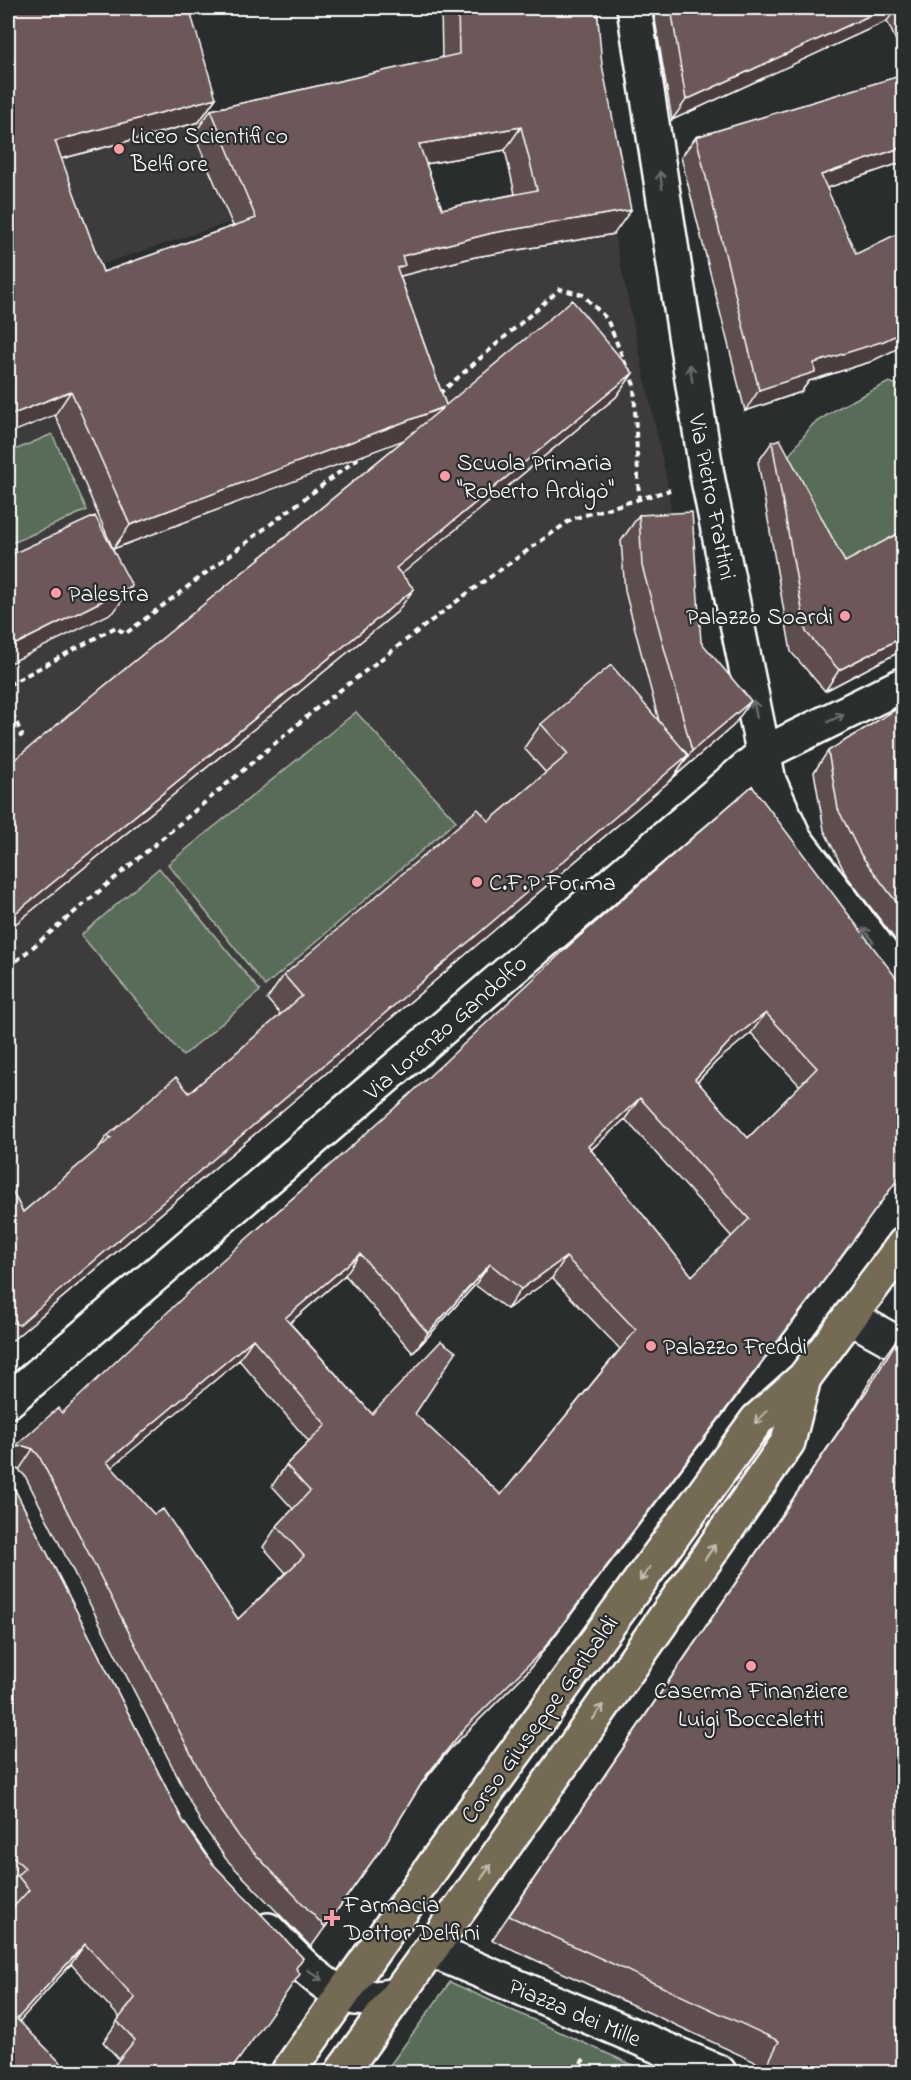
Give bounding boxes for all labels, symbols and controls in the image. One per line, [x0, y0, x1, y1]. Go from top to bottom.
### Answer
place label: Liceo Scientifico Belfiore [130, 120, 288, 183]
marker: Liceo Scientifico Belfiore [112, 142, 126, 156]
one-way arrow [655, 171, 666, 190]
one-way arrow [685, 363, 696, 383]
street label: Via Pietro Frattini [677, 411, 744, 583]
place label: Scuola Primaria "Roberto Ardigò" [457, 447, 614, 510]
marker: Scuola Primaria "Roberto Ardigò" [438, 469, 452, 483]
place label: Palestra [68, 578, 149, 613]
marker: Palestra [49, 586, 63, 600]
place label: Palazzo Soardi [686, 601, 833, 636]
marker: Palazzo Soardi [838, 609, 852, 623]
one-way arrow [749, 699, 760, 719]
one-way arrow [826, 711, 844, 723]
place label: C.F.P For.ma [489, 867, 616, 902]
marker: C.F.P For.ma [470, 875, 484, 889]
one-way arrow [862, 927, 875, 943]
street label: Via Lorenzo Gandolfo [356, 948, 536, 1111]
place label: Palazzo Freddi [663, 1331, 807, 1366]
marker: Palazzo Freddi [644, 1339, 658, 1353]
one-way arrow [753, 1410, 768, 1424]
one-way arrow [704, 1545, 716, 1561]
one-way arrow [639, 1565, 651, 1581]
street label: Corso Giuseppe Garibaldi [453, 1609, 629, 1832]
marker: Caserma Finanziere Luigi Boccaletti [744, 1659, 758, 1673]
place label: Caserma Finanziere Luigi Boccaletti [654, 1675, 848, 1738]
one-way arrow [592, 1705, 604, 1721]
one-way arrow [480, 1864, 492, 1880]
place label: Farmacia Dottor Delfini [343, 1889, 480, 1952]
marker: Farmacia Dottor Delfini [325, 1911, 339, 1925]
one-way arrow [307, 1969, 323, 1981]
street label: Piazza dei Mille [502, 1971, 646, 2058]

